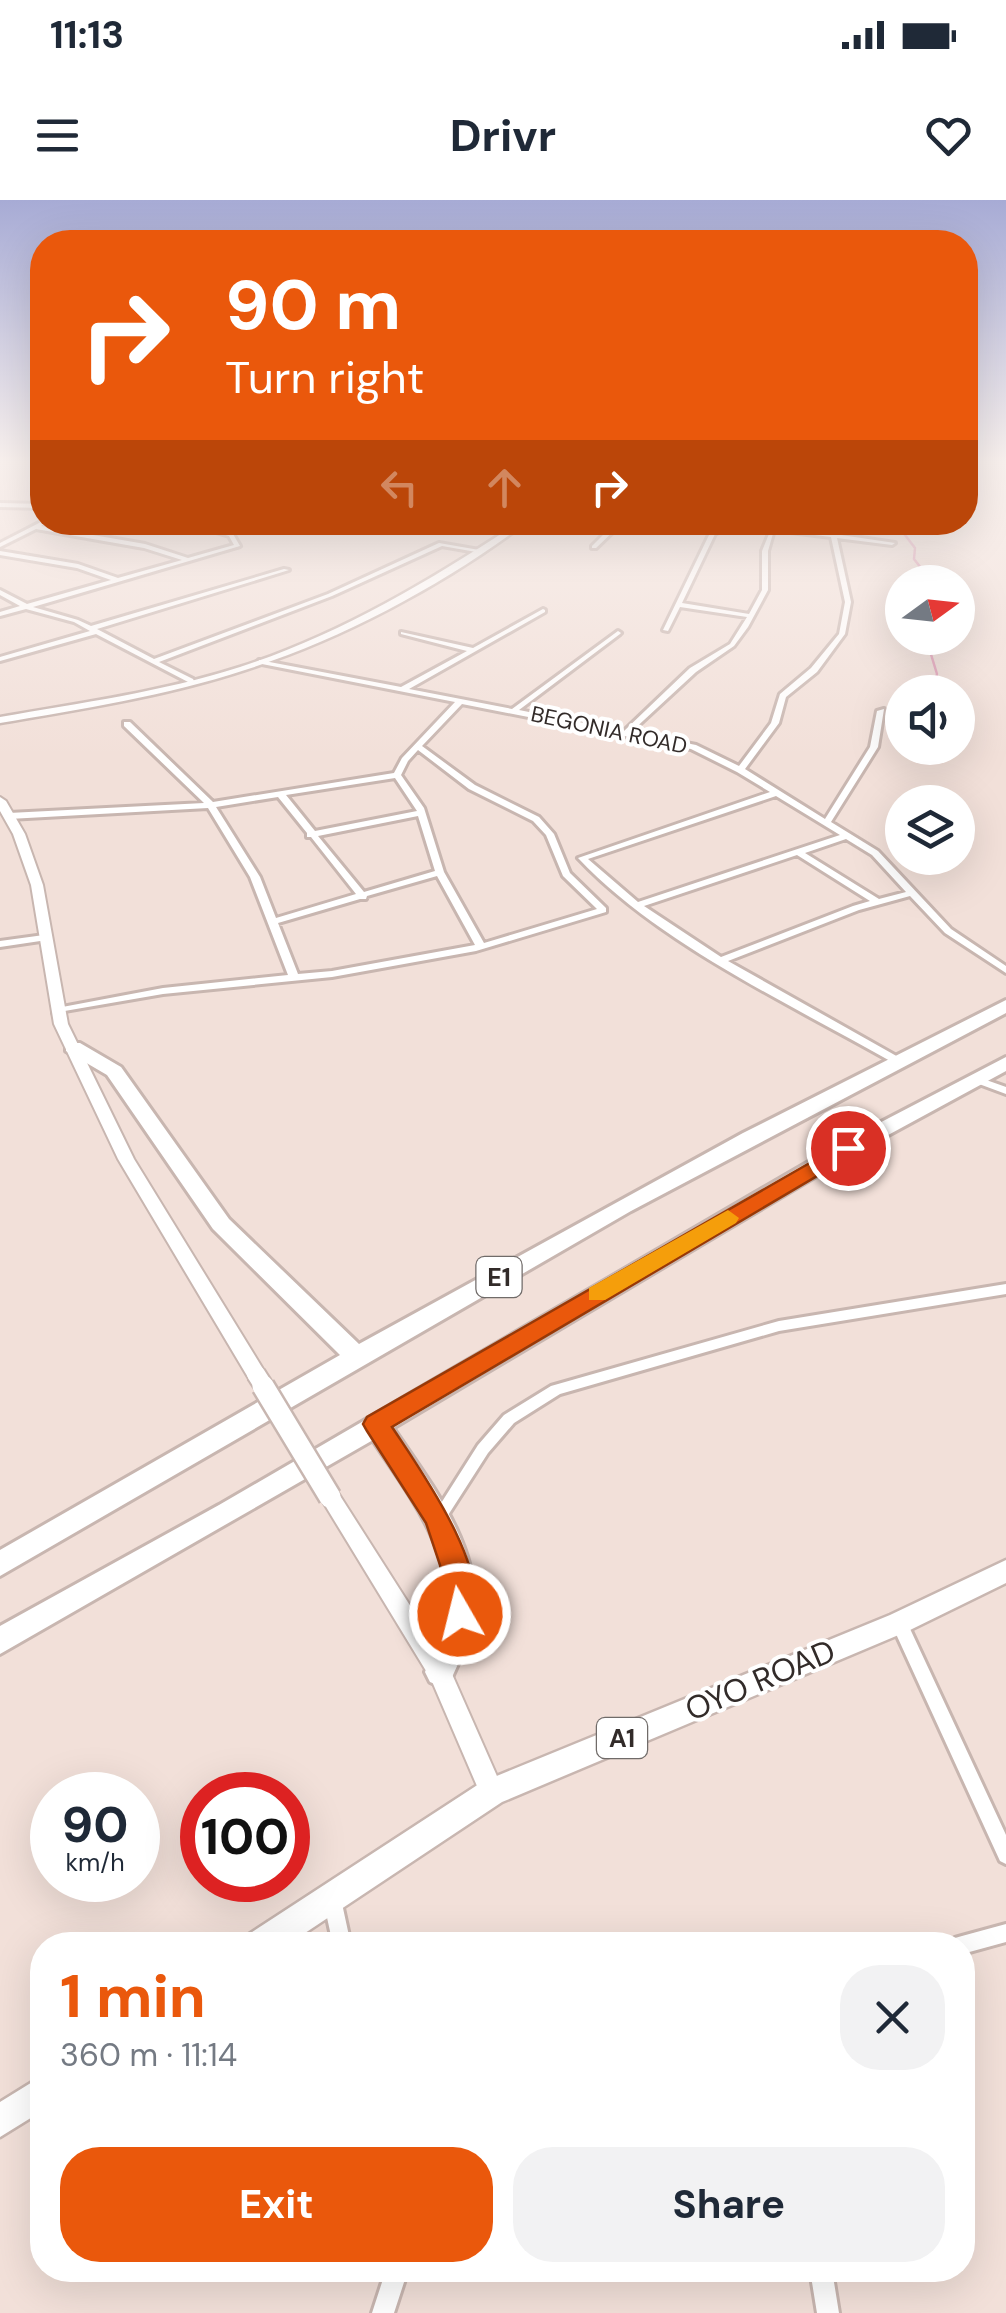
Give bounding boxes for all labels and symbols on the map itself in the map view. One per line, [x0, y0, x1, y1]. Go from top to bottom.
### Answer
north arrow [885, 565, 975, 655]
street label: BEGONIA ROAD [528, 699, 690, 761]
pin [806, 1106, 891, 1191]
road number: E1 [476, 1257, 522, 1297]
position arrow [408, 1562, 512, 1666]
street label: OYO ROAD [679, 1630, 841, 1730]
road number: A1 [597, 1718, 647, 1758]
speed limit sign: 100 [180, 1772, 310, 1902]

